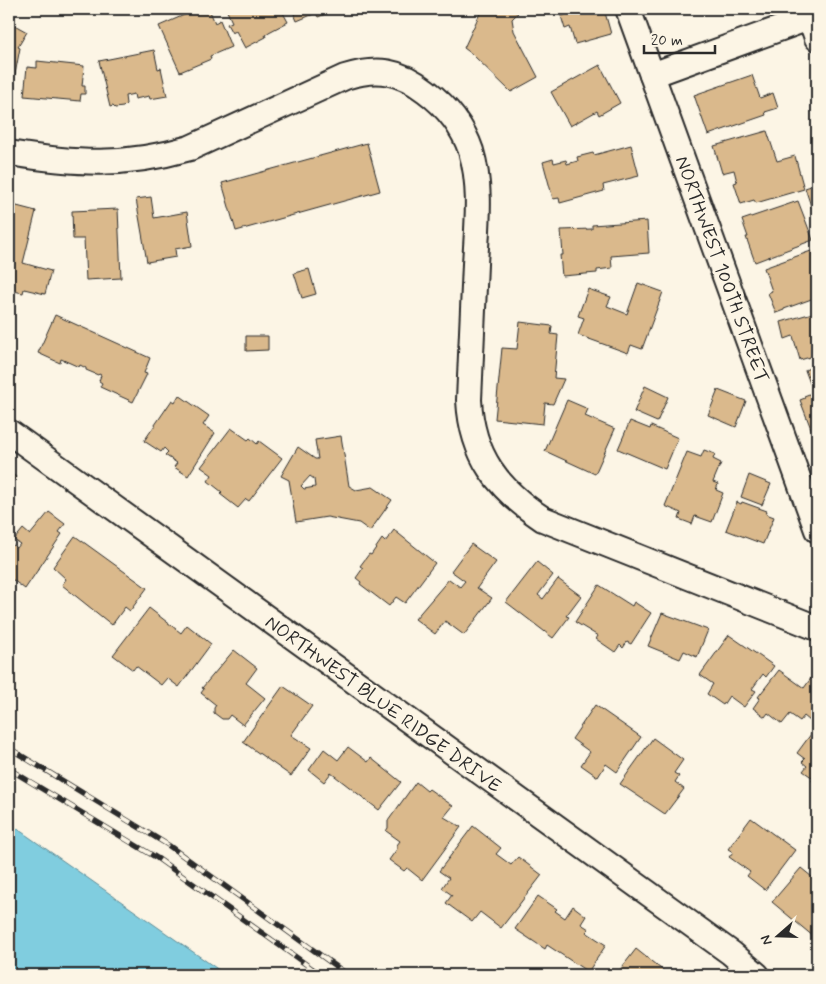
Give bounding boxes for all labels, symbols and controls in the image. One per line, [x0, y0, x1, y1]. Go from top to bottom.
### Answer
scale bar [644, 22, 715, 54]
text: 20 m [651, 31, 683, 51]
street label: NORTHWEST 100TH STREET [669, 153, 774, 386]
street label: NORTHWEST BLUE RIDGE DRIVE [260, 610, 506, 799]
north arrow [754, 912, 804, 962]
text: N [757, 933, 777, 948]

